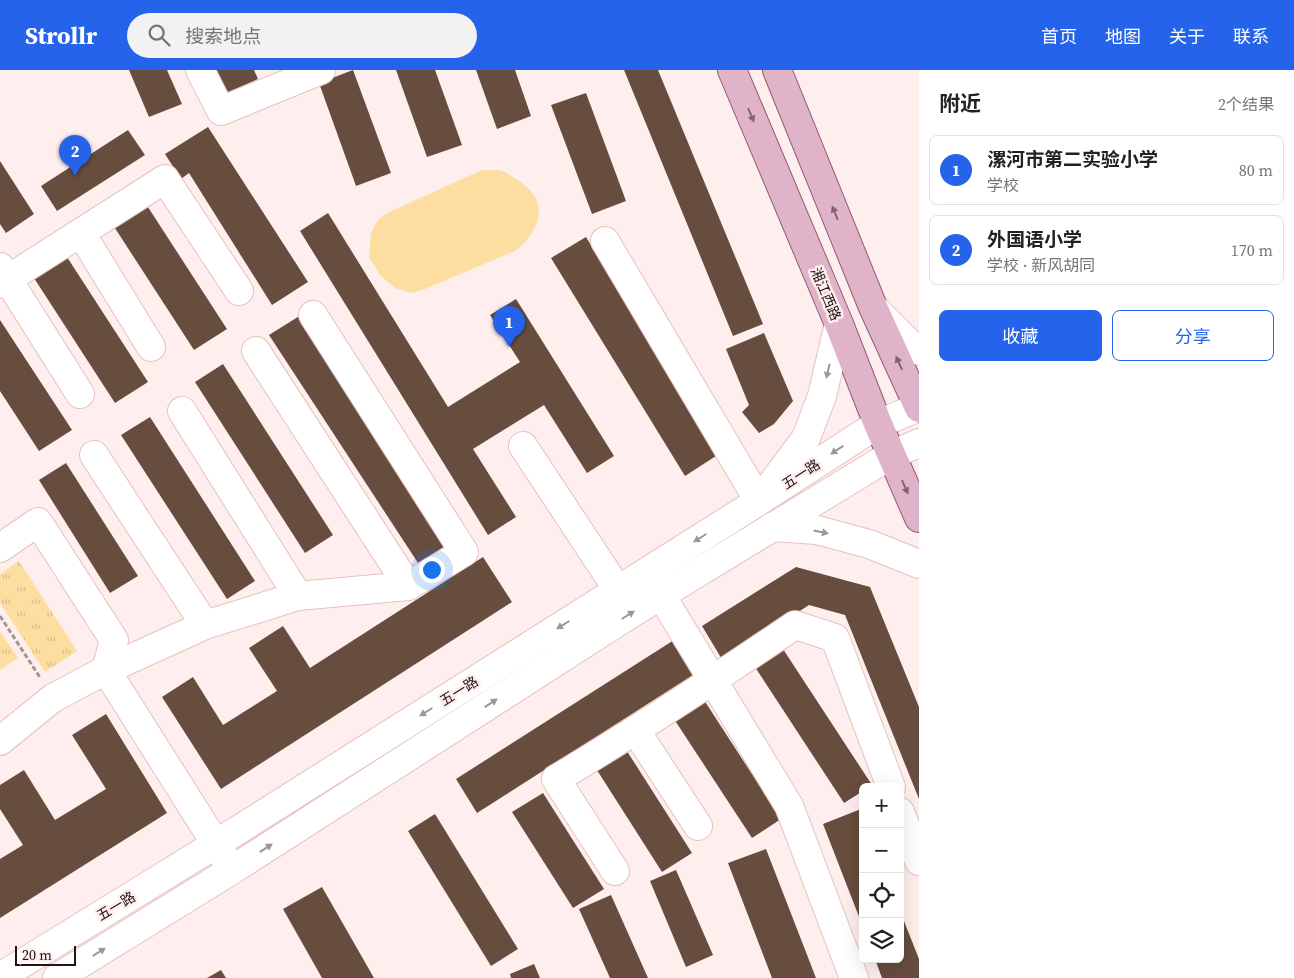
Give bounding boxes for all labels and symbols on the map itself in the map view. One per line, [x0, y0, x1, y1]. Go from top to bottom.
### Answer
one-way arrow [747, 108, 755, 123]
pin: 2 [59, 135, 91, 176]
one-way arrow [831, 205, 839, 220]
street label: 湘江西路 [806, 264, 846, 324]
pin: 1 [493, 306, 525, 347]
one-way arrow [894, 356, 902, 370]
one-way arrow [824, 364, 832, 379]
one-way arrow [830, 445, 844, 455]
street label: 五一路 [778, 454, 824, 494]
one-way arrow [902, 480, 910, 494]
one-way arrow [813, 528, 829, 536]
one-way arrow [694, 533, 707, 542]
your location [419, 557, 445, 583]
one-way arrow [622, 611, 635, 620]
one-way arrow [556, 620, 569, 629]
street label: 五一路 [436, 671, 482, 711]
one-way arrow [485, 698, 498, 708]
one-way arrow [419, 707, 432, 716]
one-way arrow [260, 843, 273, 852]
street label: 五一路 [93, 887, 139, 925]
scale bar [15, 943, 76, 966]
one-way arrow [92, 948, 105, 957]

